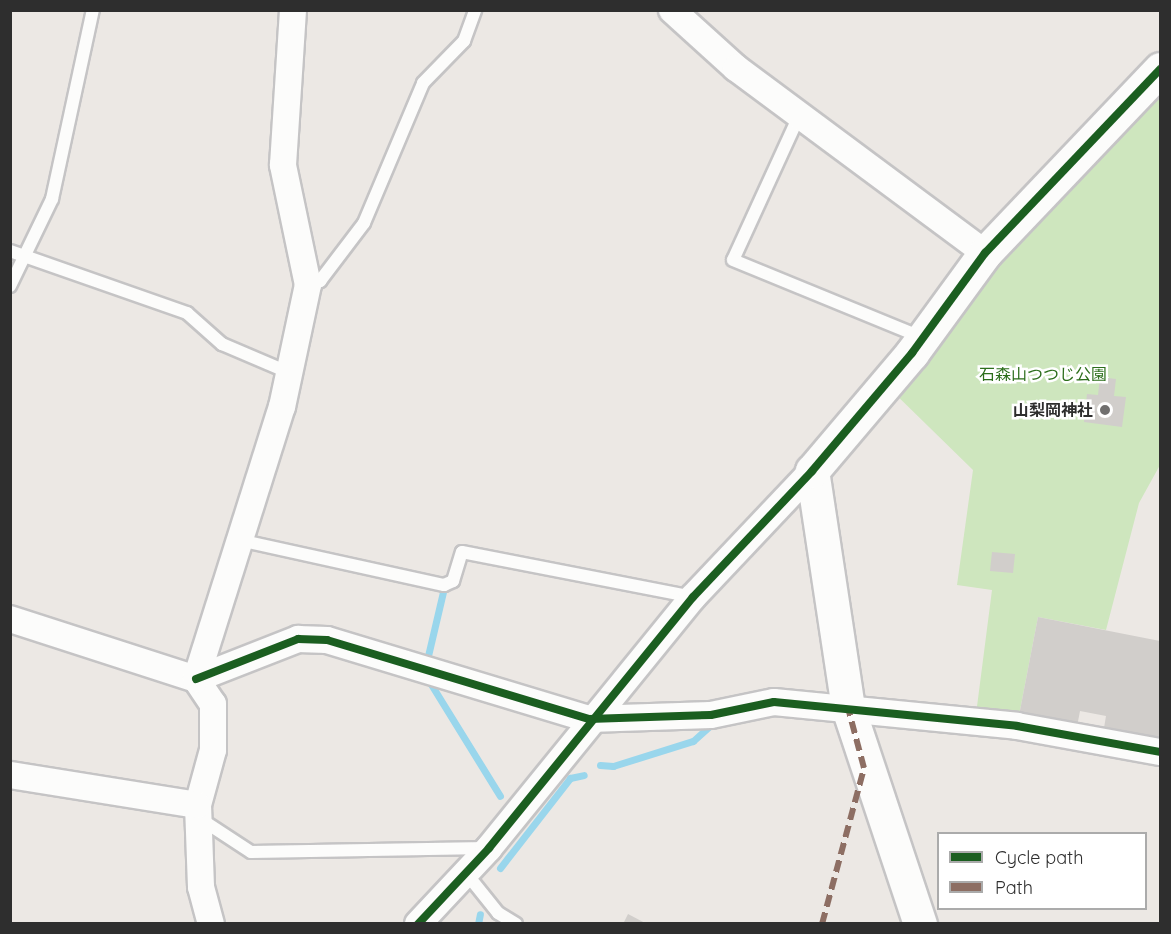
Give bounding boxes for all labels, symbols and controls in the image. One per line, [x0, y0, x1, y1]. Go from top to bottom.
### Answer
park label: 石森山つつじ公園 [979, 364, 1107, 384]
place label: 山梨岡神社 [1013, 400, 1093, 420]
marker: 山梨岡神社 [1098, 403, 1112, 417]
legend [937, 832, 1147, 910]
text: Cycle path [995, 846, 1083, 869]
text: Path [995, 876, 1033, 899]

